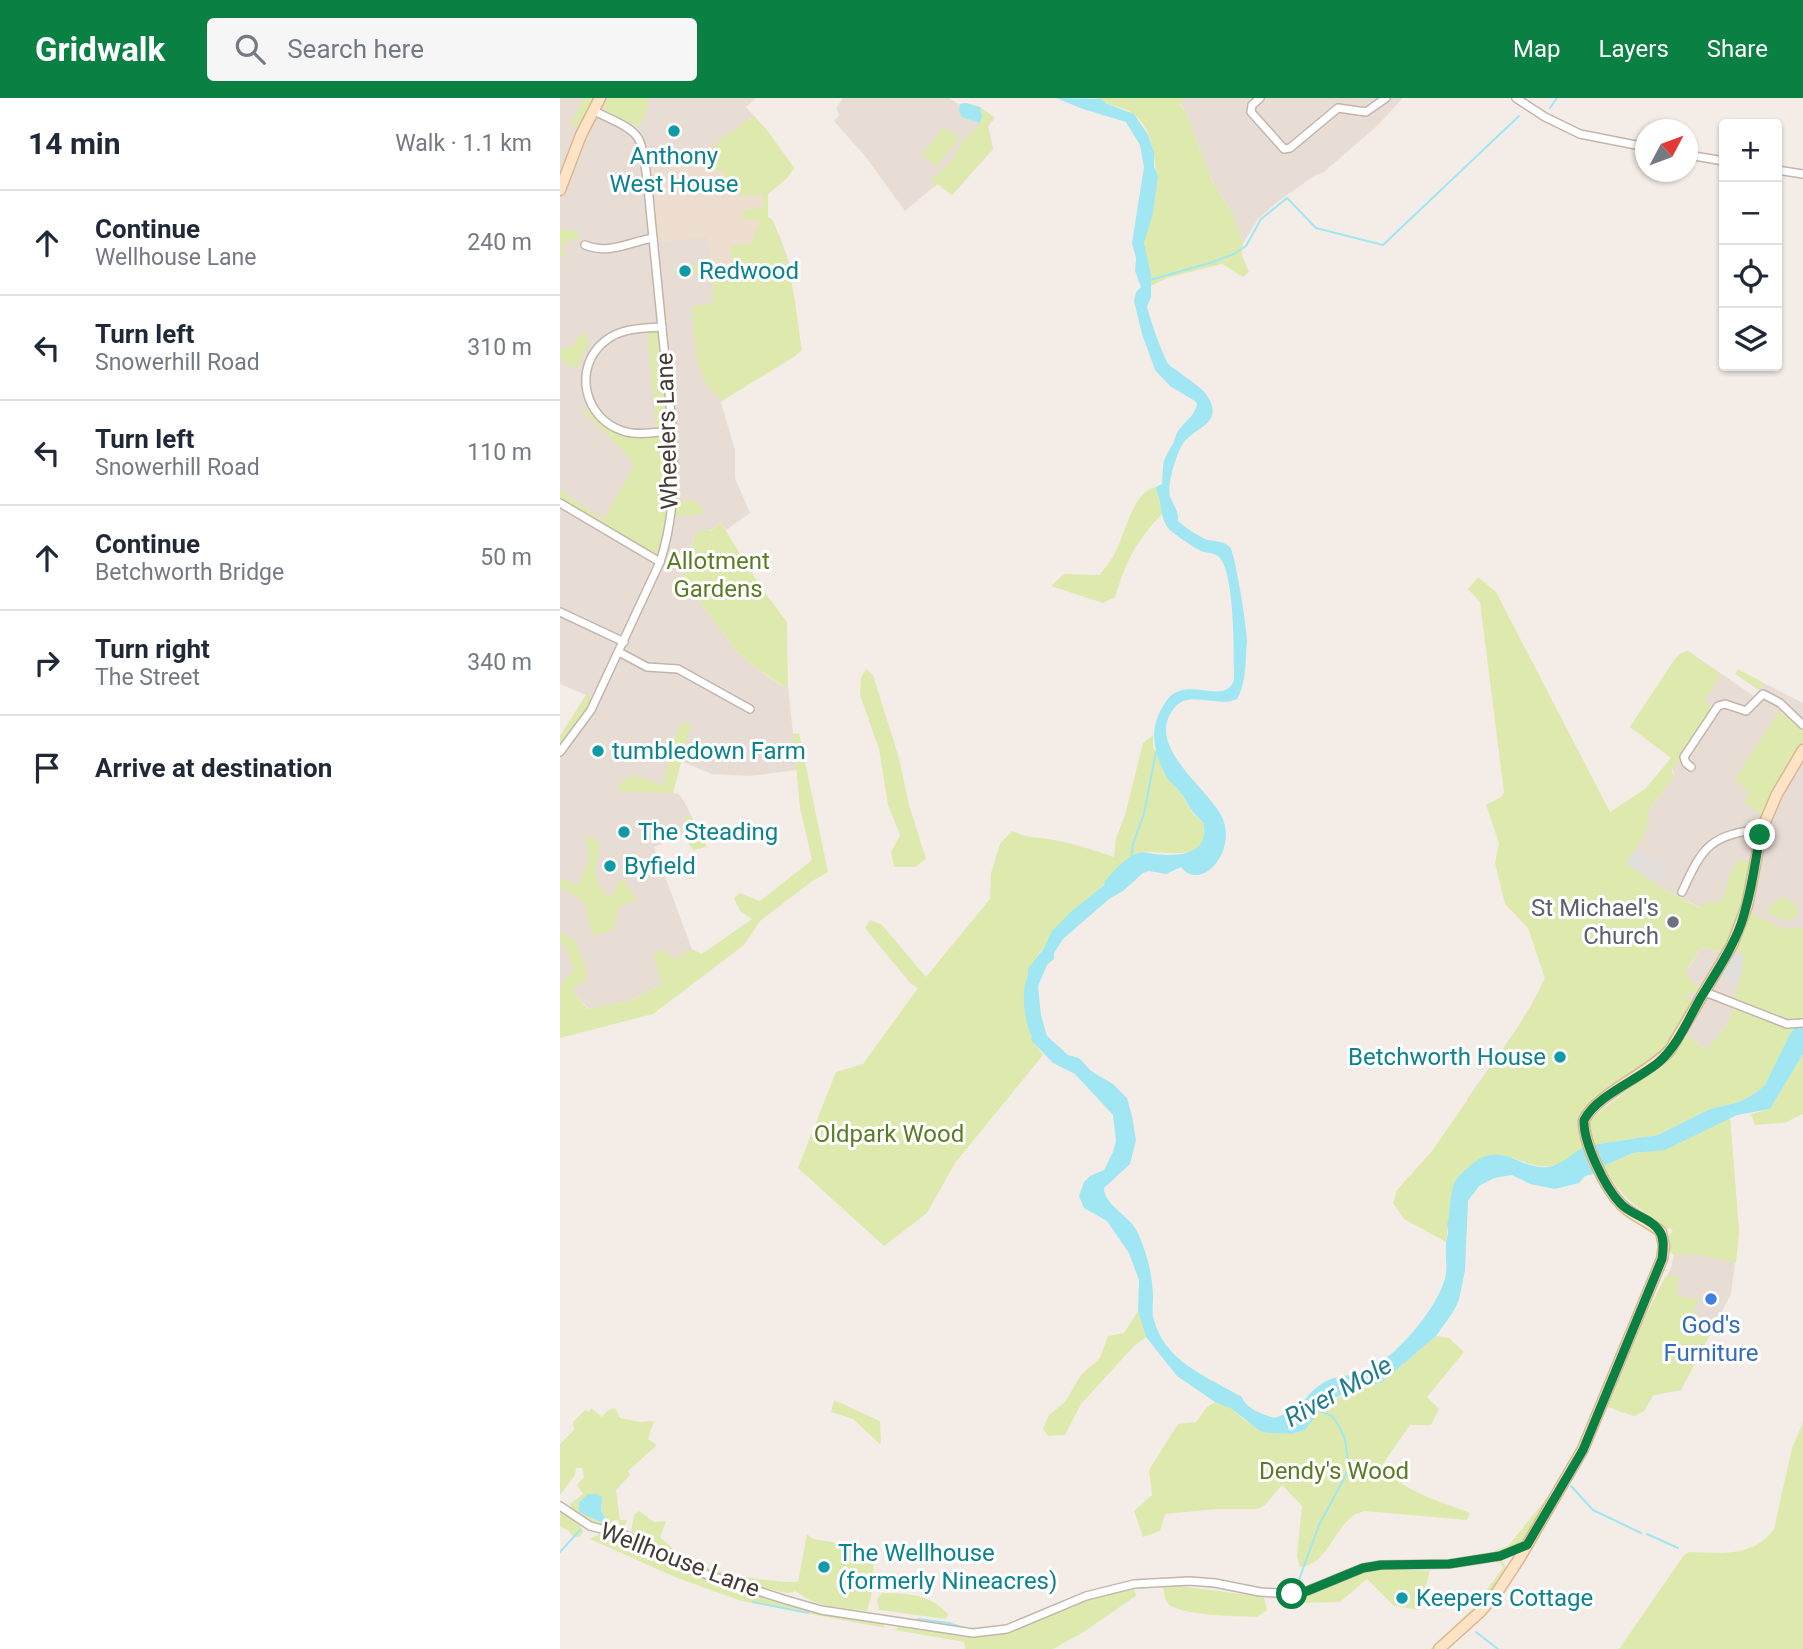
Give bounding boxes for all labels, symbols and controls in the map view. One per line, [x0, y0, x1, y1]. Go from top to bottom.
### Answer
search box [207, 18, 697, 81]
text: Gridwalk [35, 30, 165, 69]
icon: search [231, 30, 269, 68]
text: Search here [287, 34, 424, 64]
text: Map [1513, 35, 1561, 63]
text: Layers [1599, 35, 1669, 63]
text: Share [1707, 35, 1768, 63]
north arrow [1635, 119, 1698, 182]
map controls [1719, 119, 1782, 371]
button: + [1719, 119, 1782, 182]
marker: Anthony West House [666, 123, 682, 139]
text: 14 min [28, 126, 121, 161]
text: Walk · 1.1 km [395, 130, 532, 157]
place label: Anthony West House [610, 142, 739, 198]
button: − [1719, 182, 1782, 245]
text: Continue [95, 214, 200, 244]
icon: ahead [28, 224, 66, 262]
text: 240 m [467, 229, 532, 256]
text: Wellhouse Lane [95, 244, 256, 271]
button: locate [1719, 245, 1782, 308]
place label: Redwood [699, 257, 799, 285]
marker: Redwood [677, 263, 693, 279]
button: layers [1719, 308, 1782, 371]
text: Turn left [95, 319, 194, 349]
icon: left [28, 329, 66, 367]
text: 310 m [467, 334, 532, 361]
text: Snowerhill Road [95, 349, 260, 376]
street label: Wheelers Lane [650, 352, 684, 510]
text: Turn left [95, 424, 194, 454]
icon: left [28, 434, 66, 472]
text: 110 m [467, 439, 532, 466]
text: Snowerhill Road [95, 454, 260, 481]
text: Continue [95, 529, 200, 559]
icon: ahead [28, 539, 66, 577]
text: 50 m [480, 544, 532, 571]
park label: Allotment Gardens [666, 547, 770, 603]
text: Betchworth Bridge [95, 559, 284, 586]
text: Turn right [95, 634, 210, 664]
icon: right [28, 644, 66, 682]
text: 340 m [467, 649, 532, 676]
text: The Street [95, 664, 200, 691]
place label: tumbledown Farm [612, 737, 806, 765]
marker: tumbledown Farm [590, 743, 606, 759]
icon: arrive [28, 749, 66, 787]
text: Arrive at destination [95, 753, 332, 783]
place label: The Steading [638, 818, 778, 846]
route end [1744, 819, 1775, 850]
marker: The Steading [616, 824, 632, 840]
place label: Byfield [624, 852, 696, 880]
marker: Byfield [602, 858, 618, 874]
place label: St Michael's Church [1531, 894, 1659, 950]
marker: St Michael's Church [1665, 914, 1681, 930]
place label: Betchworth House [1348, 1043, 1546, 1071]
marker: Betchworth House [1552, 1049, 1568, 1065]
park label: Oldpark Wood [814, 1120, 964, 1148]
marker: God's Furniture [1703, 1291, 1719, 1307]
place label: God's Furniture [1663, 1311, 1759, 1367]
water label: River Mole [1279, 1349, 1397, 1433]
park label: Dendy's Wood [1259, 1457, 1409, 1485]
street label: Wellhouse Lane [596, 1517, 764, 1603]
place label: The Wellhouse (formerly Nineacres) [838, 1539, 1057, 1595]
marker: The Wellhouse (formerly Nineacres) [816, 1559, 832, 1575]
route start [1276, 1578, 1307, 1609]
place label: Keepers Cottage [1416, 1584, 1593, 1612]
marker: Keepers Cottage [1394, 1590, 1410, 1606]

